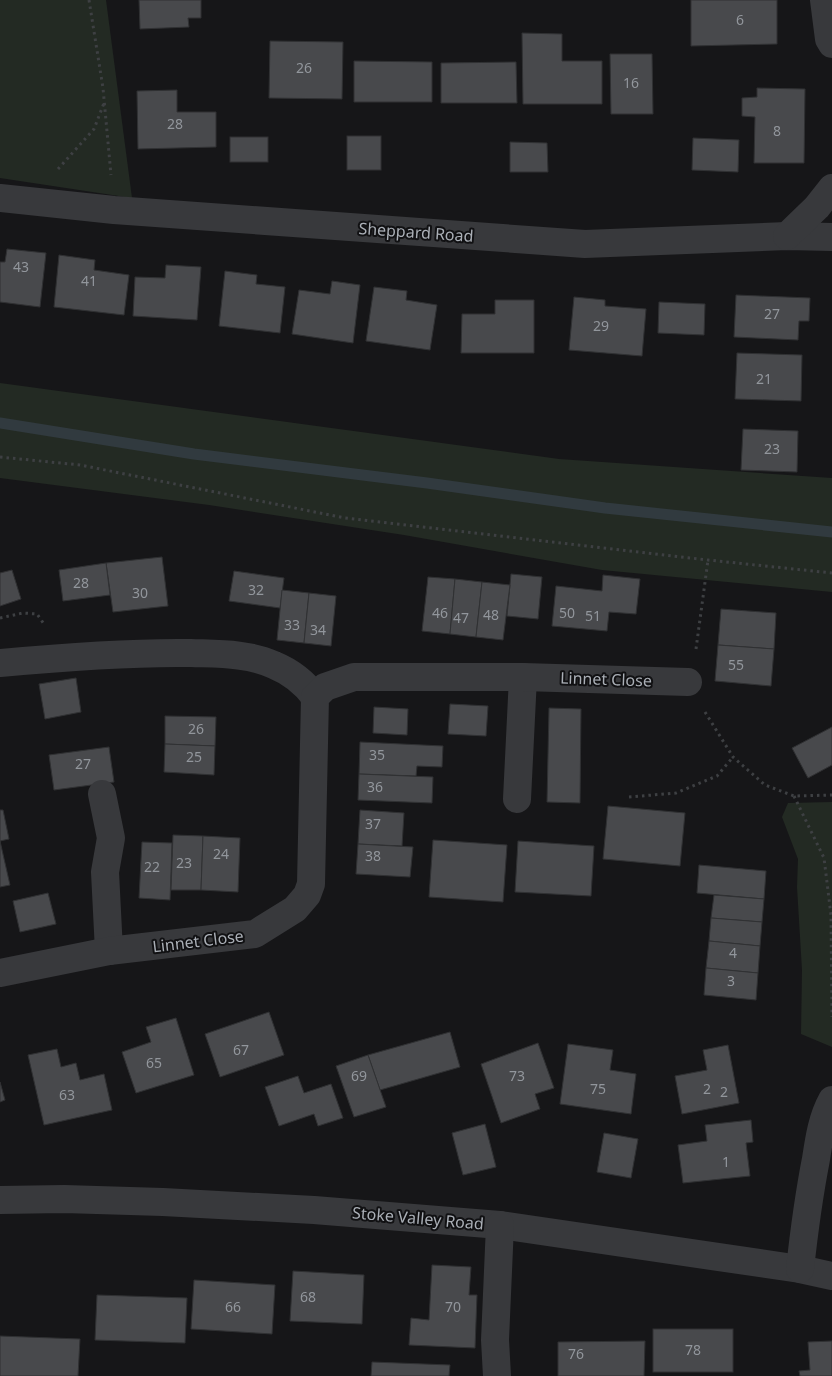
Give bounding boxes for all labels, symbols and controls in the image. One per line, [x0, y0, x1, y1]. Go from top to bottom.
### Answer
house number: 6 [736, 10, 744, 29]
house number: 26 [296, 58, 312, 77]
house number: 16 [623, 73, 639, 92]
house number: 28 [167, 114, 183, 133]
house number: 8 [773, 121, 781, 140]
street label: Sheppard Road [358, 217, 474, 247]
house number: 43 [13, 257, 29, 276]
house number: 41 [81, 271, 97, 290]
house number: 27 [764, 304, 780, 323]
house number: 29 [593, 316, 609, 335]
house number: 21 [756, 369, 772, 388]
house number: 23 [764, 439, 780, 458]
house number: 28 [73, 573, 89, 592]
house number: 32 [248, 580, 264, 599]
house number: 30 [132, 583, 148, 602]
house number: 46 [432, 603, 448, 622]
house number: 50 [559, 603, 575, 622]
house number: 48 [483, 605, 499, 624]
house number: 51 [585, 606, 601, 625]
house number: 47 [453, 608, 469, 627]
house number: 33 [284, 615, 300, 634]
house number: 34 [310, 620, 326, 639]
house number: 55 [728, 655, 744, 674]
street label: Linnet Close [560, 666, 652, 692]
house number: 26 [188, 719, 204, 738]
house number: 35 [369, 745, 385, 764]
house number: 25 [186, 747, 202, 766]
house number: 27 [75, 754, 91, 773]
house number: 36 [367, 777, 383, 796]
house number: 37 [365, 814, 381, 833]
house number: 24 [213, 844, 229, 863]
house number: 38 [365, 846, 381, 865]
house number: 23 [176, 853, 192, 872]
house number: 22 [144, 857, 160, 876]
street label: Linnet Close [151, 924, 245, 958]
house number: 4 [729, 943, 737, 962]
house number: 3 [727, 971, 735, 990]
house number: 67 [233, 1040, 249, 1059]
house number: 65 [146, 1053, 162, 1072]
house number: 69 [351, 1066, 367, 1085]
house number: 73 [509, 1066, 525, 1085]
house number: 75 [590, 1079, 606, 1098]
house number: 2 [703, 1079, 711, 1098]
house number: 2 [720, 1082, 728, 1101]
house number: 63 [59, 1085, 75, 1104]
house number: 1 [722, 1152, 730, 1171]
street label: Stoke Valley Road [351, 1201, 485, 1235]
house number: 68 [300, 1287, 316, 1306]
house number: 66 [225, 1297, 241, 1316]
house number: 70 [445, 1297, 461, 1316]
house number: 78 [685, 1340, 701, 1359]
house number: 76 [568, 1344, 584, 1363]

